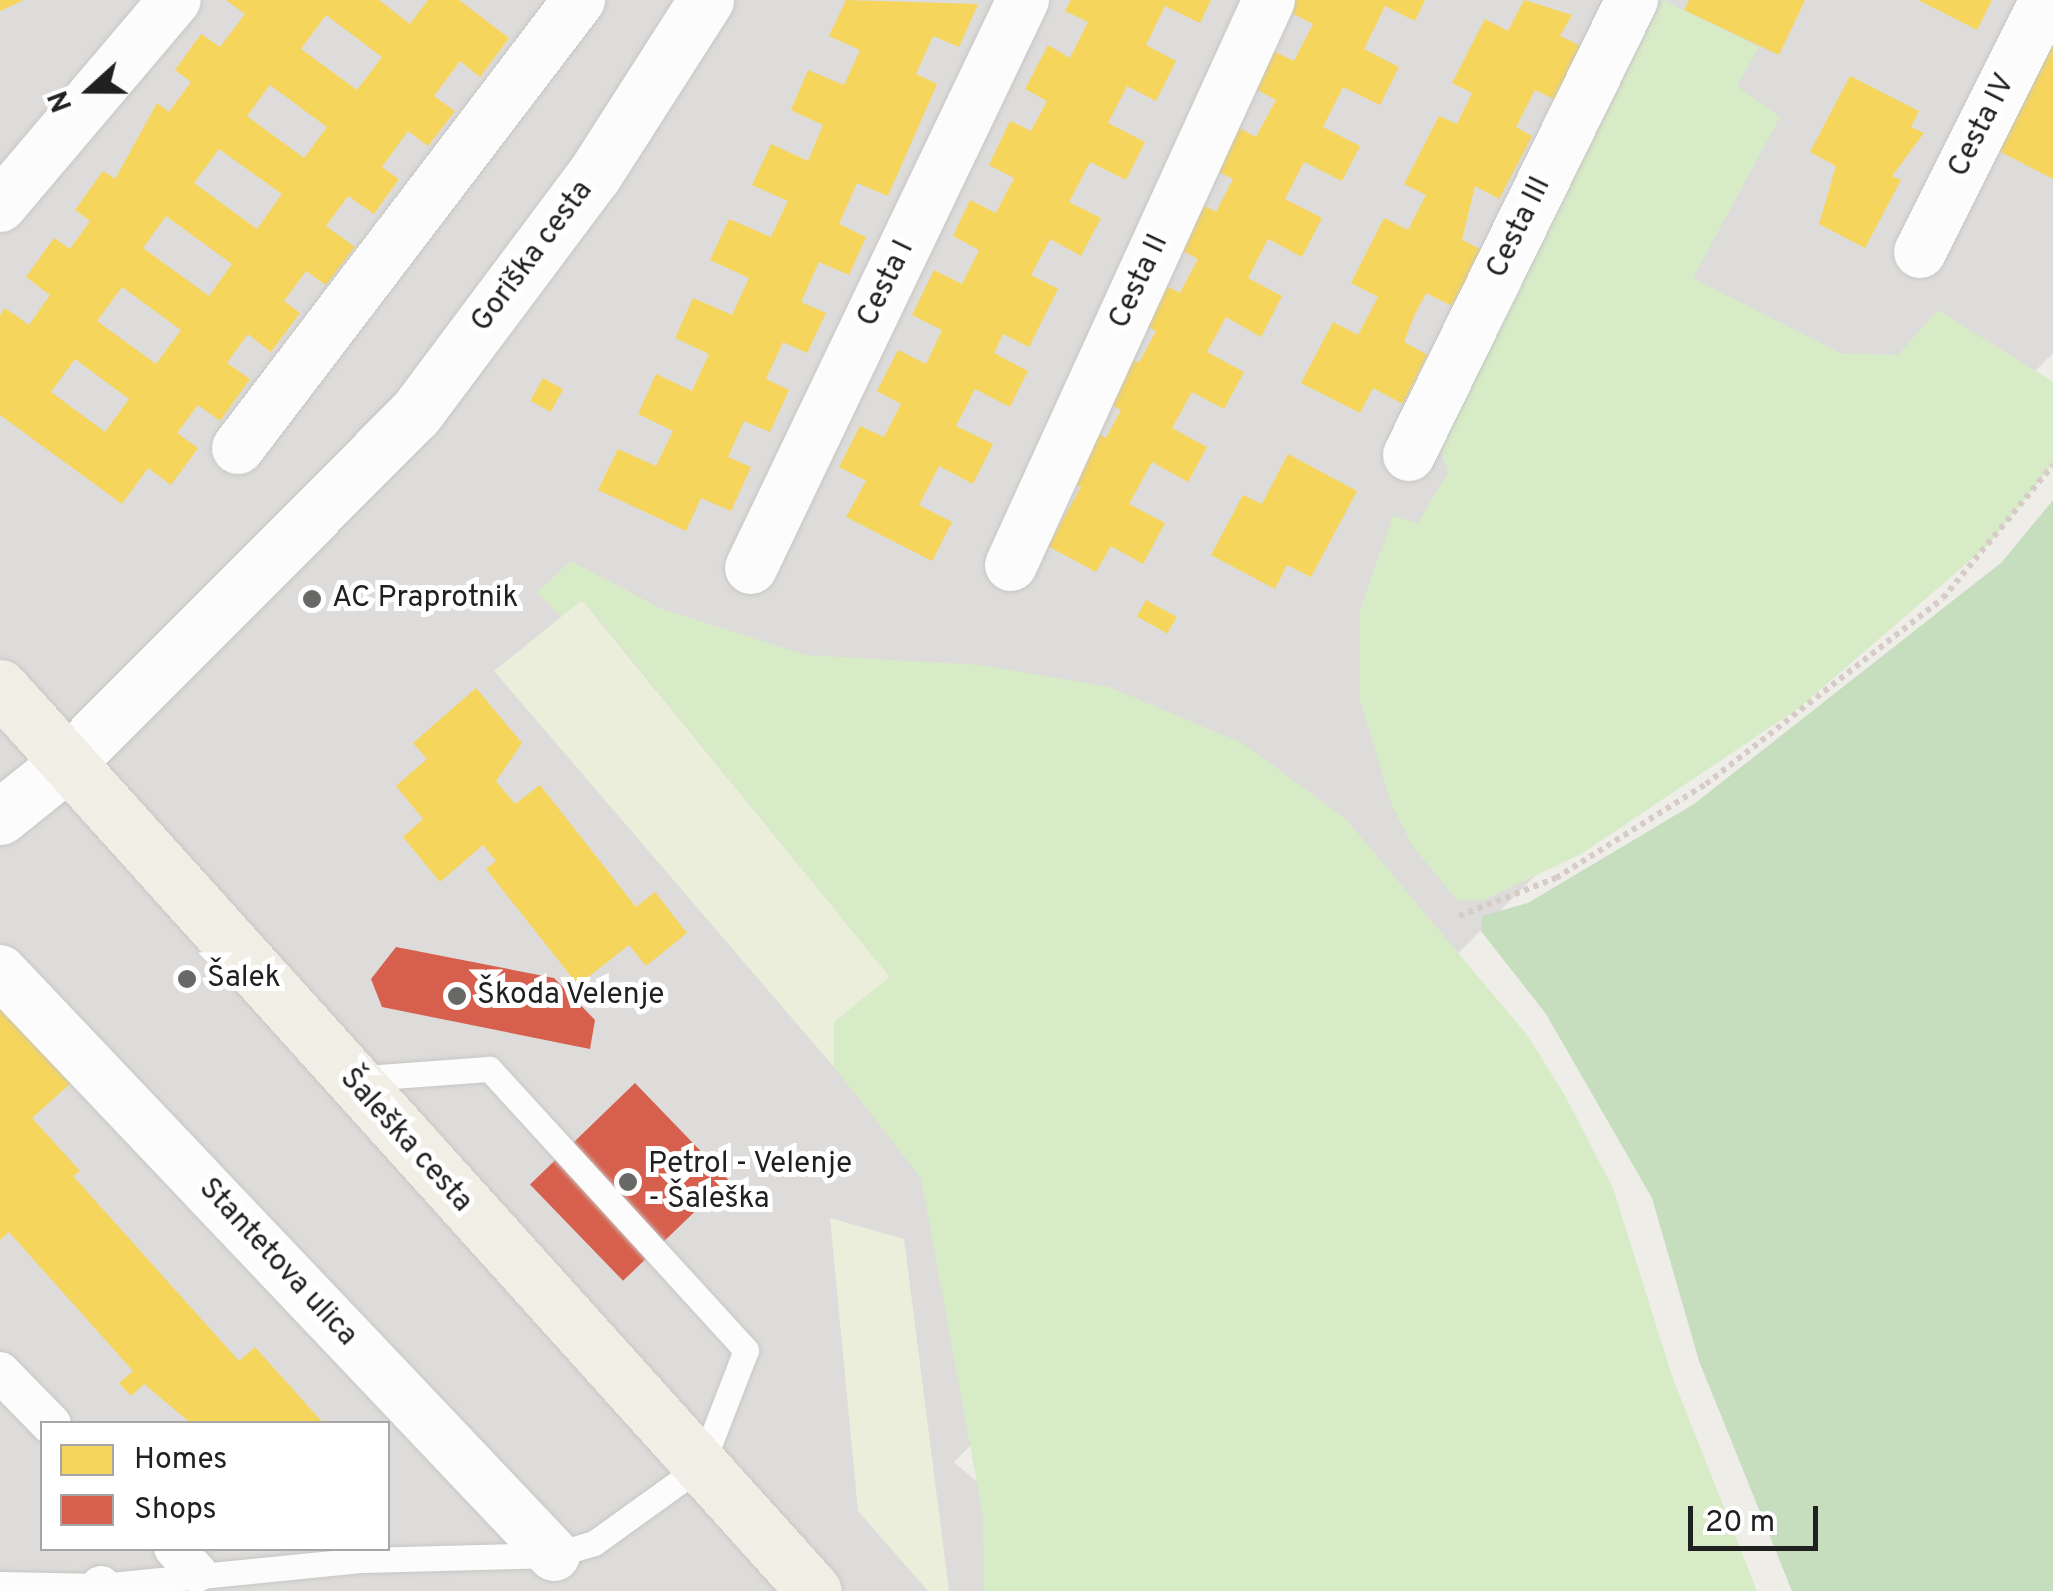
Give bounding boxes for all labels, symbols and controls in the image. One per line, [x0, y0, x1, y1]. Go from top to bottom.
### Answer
north arrow [40, 40, 140, 140]
street label: Cesta IV [1942, 68, 2024, 184]
text: N [42, 85, 82, 117]
street label: Cesta III [1480, 171, 1560, 285]
street label: Goriška cesta [464, 174, 602, 340]
street label: Cesta II [1103, 229, 1177, 335]
street label: Cesta I [851, 235, 923, 333]
place label: AC Praprotnik [332, 581, 518, 617]
marker: AC Praprotnik [301, 588, 323, 610]
place label: Šalek [207, 961, 281, 997]
marker: Šalek [176, 968, 198, 990]
place label: Škoda Velenje [477, 978, 666, 1014]
marker: Škoda Velenje [446, 985, 468, 1007]
street label: Šaleška cesta [331, 1062, 479, 1220]
place label: Petrol - Velenje - Šaleška [648, 1147, 853, 1218]
marker: Petrol - Velenje - Šaleška [617, 1171, 639, 1193]
street label: Stantetova ulica [190, 1172, 364, 1354]
legend [40, 1421, 390, 1551]
text: Homes [134, 1442, 227, 1479]
scale bar [1693, 1486, 1823, 1548]
text: Shops [134, 1492, 217, 1529]
text: 20 m [1705, 1505, 1775, 1542]

